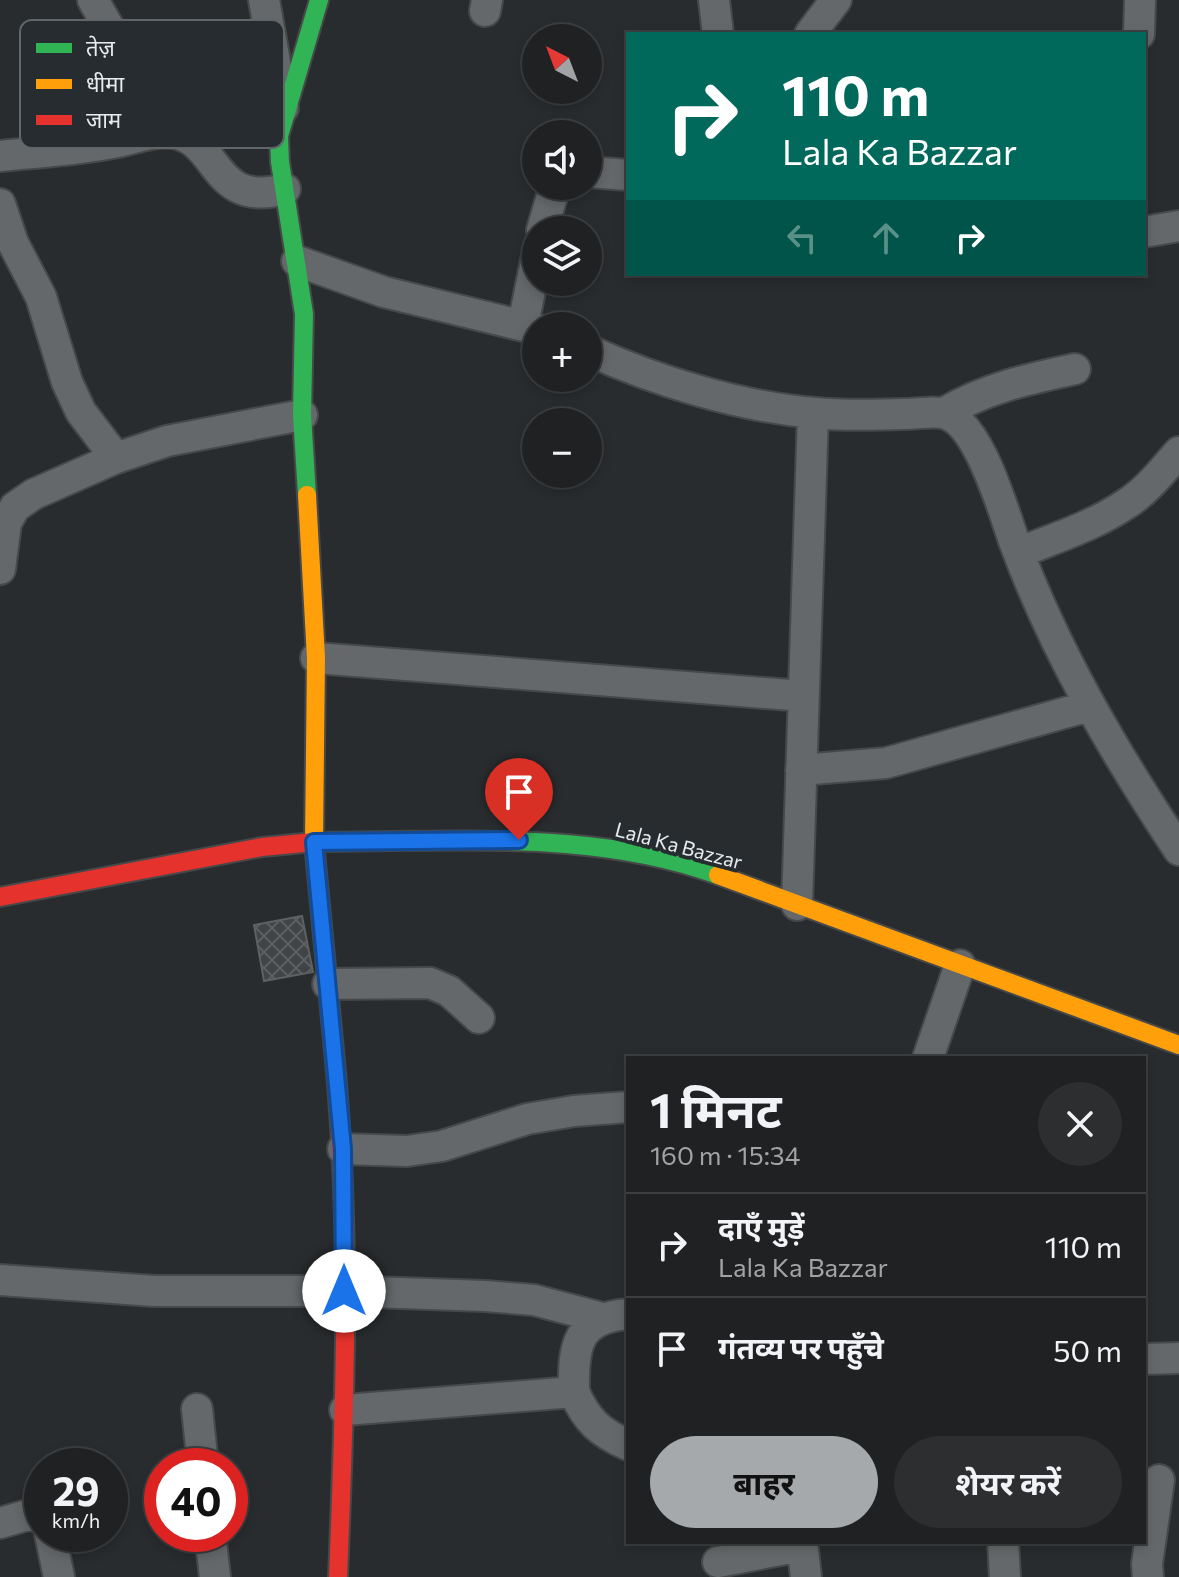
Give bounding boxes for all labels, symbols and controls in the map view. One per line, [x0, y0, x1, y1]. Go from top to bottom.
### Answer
legend [20, 20, 284, 148]
north arrow [522, 24, 602, 104]
map controls [522, 24, 602, 488]
text: तेज़ [86, 34, 116, 61]
text: 110 m [782, 59, 929, 128]
icon: right [650, 64, 754, 168]
text: धीमा [86, 70, 124, 97]
text: जाम [86, 106, 122, 133]
button: sound [522, 120, 602, 200]
text: Lala Ka Bazzar [782, 128, 1017, 172]
button: layers [522, 216, 602, 296]
icon: left [780, 216, 824, 260]
icon: ahead [864, 216, 908, 260]
icon: right [948, 216, 992, 260]
button: + [522, 312, 602, 392]
button: − [522, 408, 602, 488]
pin [485, 758, 553, 840]
icon: arrive [497, 770, 541, 814]
street label: Lala Ka Bazzar [613, 816, 745, 874]
text: 1 मिनट [650, 1079, 782, 1138]
button: close [1038, 1082, 1122, 1166]
text: 160 m · 15:34 [650, 1139, 800, 1170]
text: दाएँ मुड़ें [718, 1208, 804, 1245]
icon: right [650, 1223, 694, 1267]
text: 110 m [1045, 1227, 1122, 1264]
position arrow [302, 1249, 386, 1333]
text: Lala Ka Bazzar [718, 1251, 888, 1282]
icon: arrive [650, 1327, 694, 1371]
text: गंतव्य पर पहुँचे [718, 1328, 884, 1365]
text: 50 m [1053, 1331, 1122, 1368]
button: बाहर [650, 1436, 878, 1528]
button: शेयर करें [894, 1436, 1122, 1528]
speed limit sign: 40 [144, 1448, 248, 1552]
text: 29 [52, 1465, 100, 1514]
text: km/h [52, 1508, 100, 1532]

